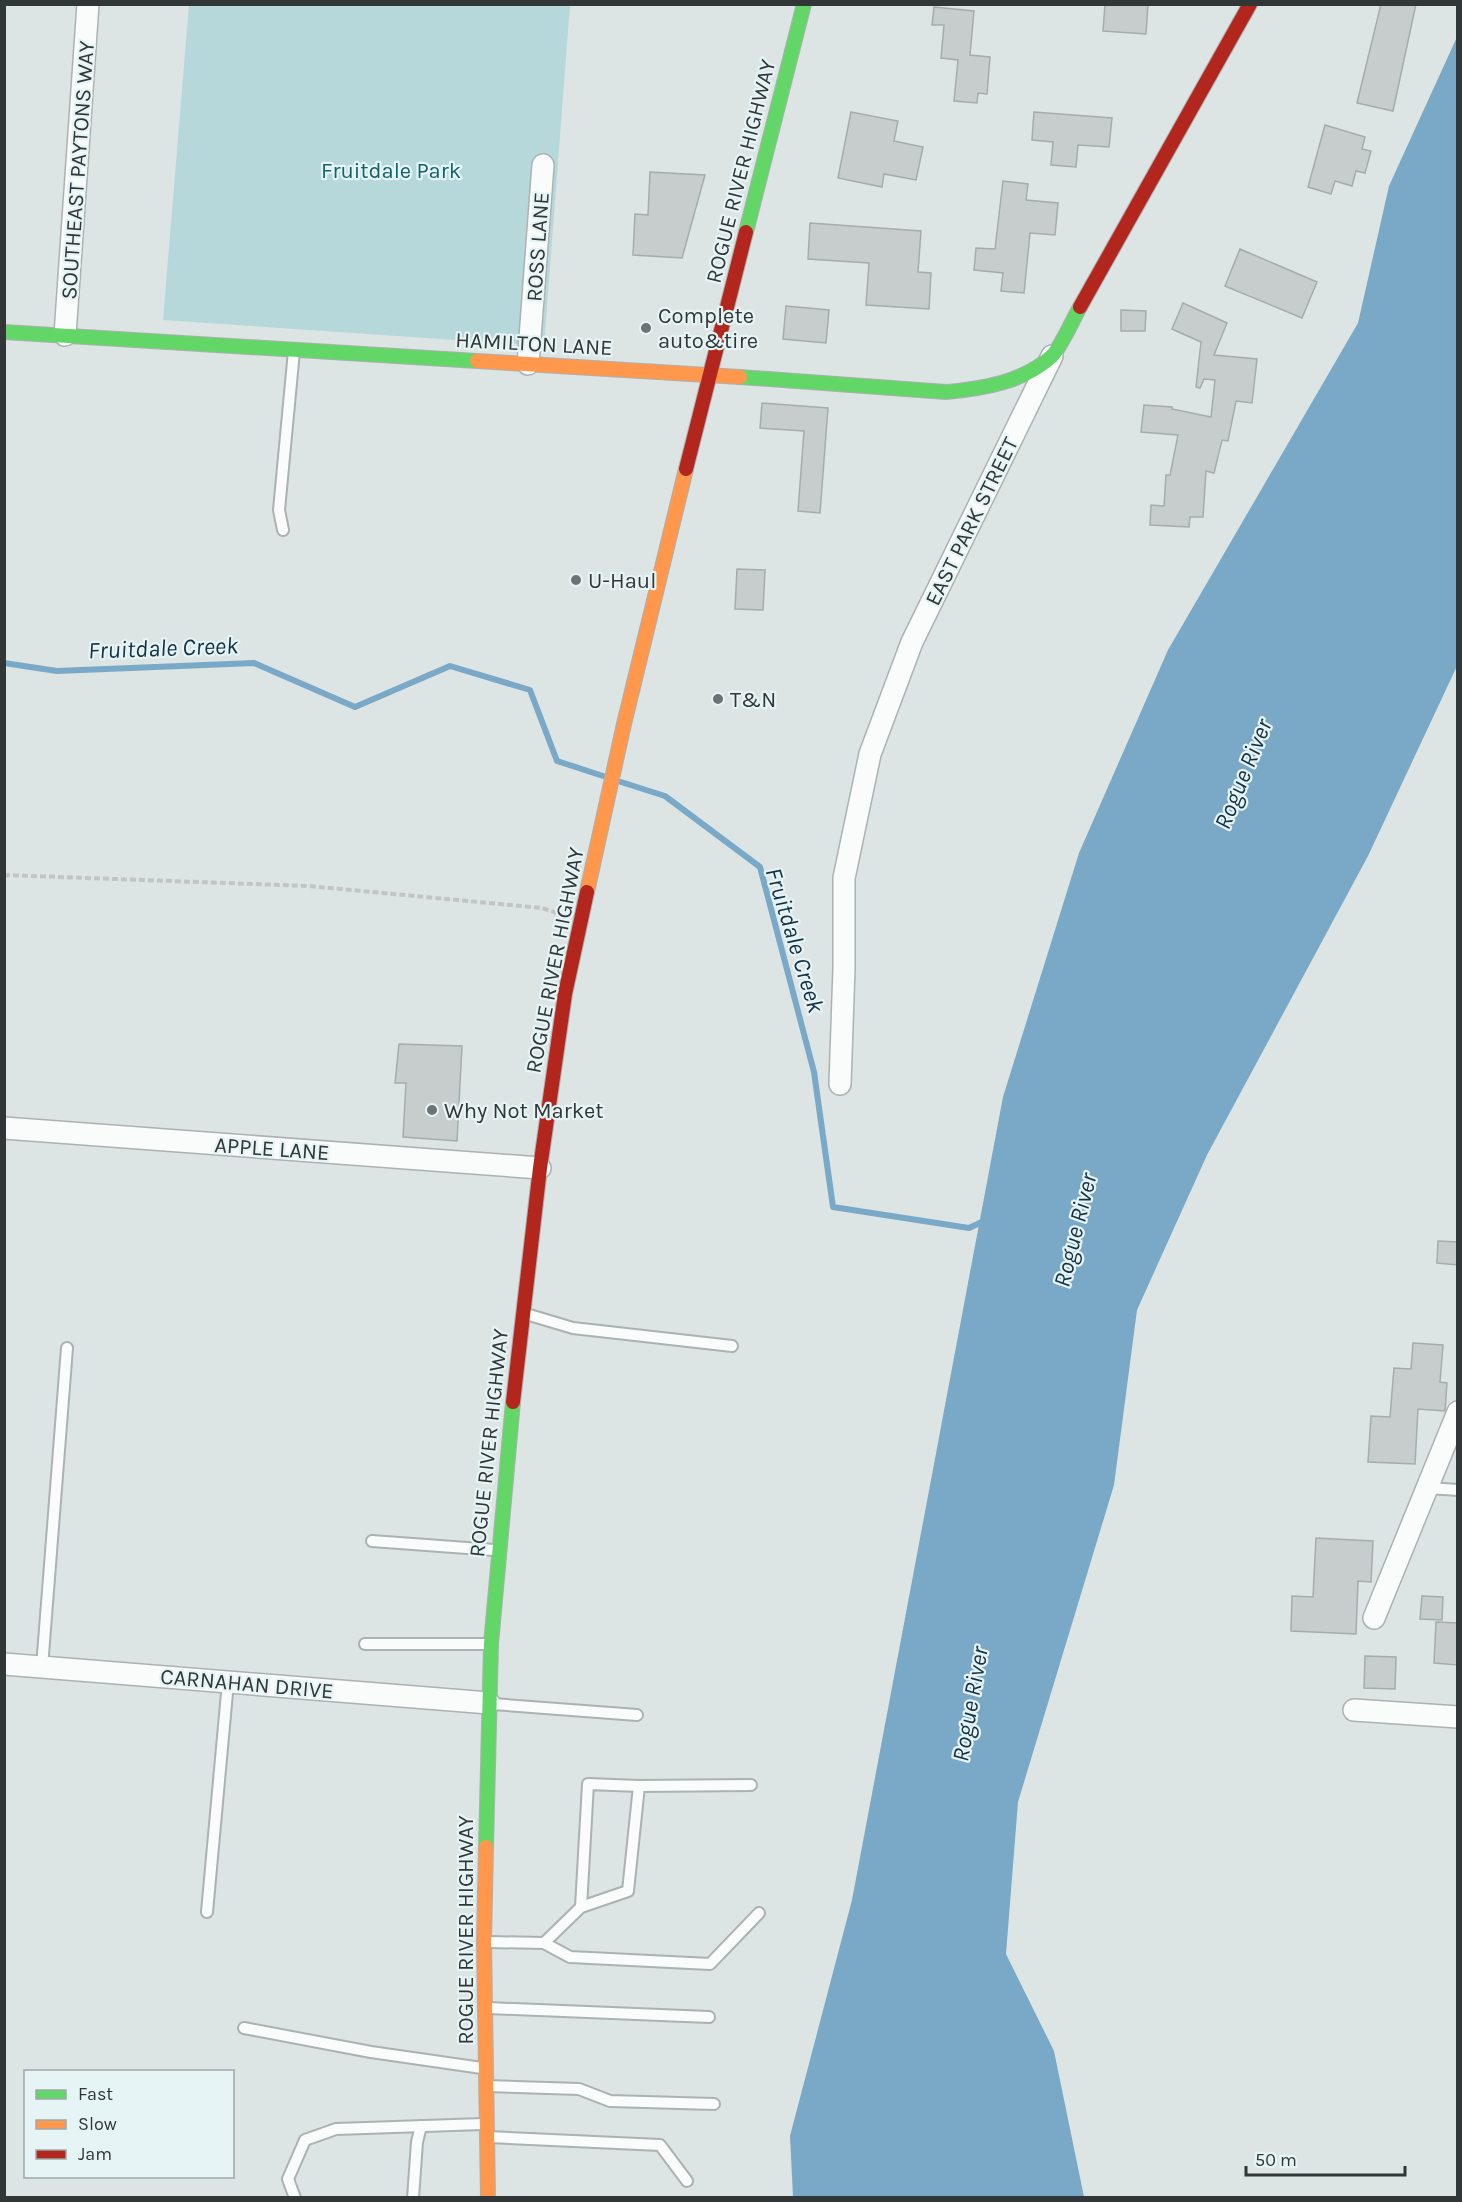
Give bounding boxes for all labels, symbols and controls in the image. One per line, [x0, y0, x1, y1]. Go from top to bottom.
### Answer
street label: SOUTHEAST PAYTONS WAY [56, 40, 100, 300]
street label: ROGUE RIVER HIGHWAY [701, 57, 781, 286]
park label: Fruitdale Park [321, 158, 461, 184]
street label: ROSS LANE [521, 191, 555, 303]
place label: Complete auto&tire [658, 303, 758, 354]
marker: Complete auto&tire [639, 321, 653, 335]
street label: HAMILTON LANE [455, 327, 613, 361]
street label: EAST PARK STREET [920, 433, 1024, 610]
place label: U-Haul [588, 568, 656, 594]
marker: U-Haul [569, 573, 583, 587]
water label: Fruitdale Creek [87, 631, 239, 665]
place label: T&N [730, 687, 776, 713]
marker: T&N [711, 692, 725, 706]
water label: Rogue River [1208, 714, 1278, 833]
street label: ROGUE RIVER HIGHWAY [520, 845, 590, 1075]
water label: Fruitdale Creek [760, 864, 831, 1017]
place label: Why Not Market [444, 1098, 604, 1124]
marker: Why Not Market [425, 1103, 439, 1117]
street label: APPLE LANE [214, 1132, 330, 1166]
water label: Rogue River [1047, 1169, 1103, 1290]
street label: ROGUE RIVER HIGHWAY [464, 1328, 514, 1559]
water label: Rogue River [946, 1643, 994, 1764]
street label: CARNAHAN DRIVE [159, 1663, 335, 1705]
street label: ROGUE RIVER HIGHWAY [453, 1815, 479, 2045]
legend [24, 2070, 234, 2178]
text: Fast [78, 2083, 113, 2105]
text: Slow [78, 2113, 117, 2135]
scale bar [1246, 2139, 1405, 2177]
text: Jam [78, 2143, 112, 2165]
text: 50 m [1255, 2149, 1297, 2171]

